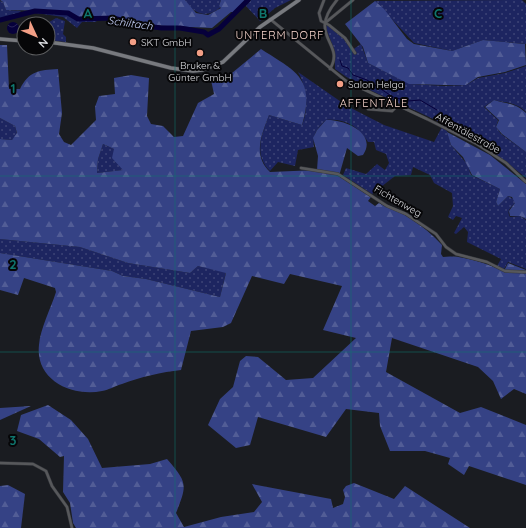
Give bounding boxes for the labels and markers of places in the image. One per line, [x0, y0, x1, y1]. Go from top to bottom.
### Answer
place label: SKT GmbH [141, 36, 191, 49]
marker: SKT GmbH [128, 37, 138, 47]
marker: Bruker & Günter GmbH [195, 48, 205, 58]
place label: Bruker & Günter GmbH [168, 59, 232, 84]
place label: Salon Helga [348, 78, 404, 91]
marker: Salon Helga [335, 79, 345, 89]

